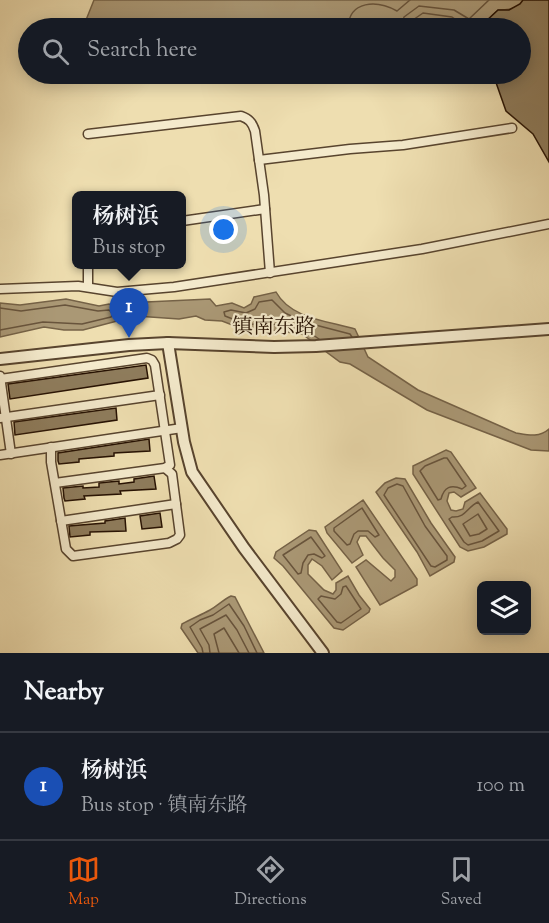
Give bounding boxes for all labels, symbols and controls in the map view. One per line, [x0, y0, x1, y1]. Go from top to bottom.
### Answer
search box [18, 18, 531, 84]
icon: search [39, 35, 72, 68]
text: Search here [87, 35, 197, 67]
popup [72, 191, 186, 269]
text: 杨树浜 [93, 202, 159, 234]
your location [209, 215, 238, 244]
text: Bus stop [93, 234, 165, 263]
pin: 1 [110, 288, 148, 338]
street label: 镇南东路 [232, 313, 316, 343]
map controls [477, 581, 531, 635]
button: layers [477, 581, 531, 635]
text: Nearby [24, 674, 104, 711]
text: 杨树浜 [81, 756, 147, 788]
text: 1 [40, 772, 47, 801]
text: 100 m [476, 772, 525, 801]
text: Bus stop · 镇南东路 [81, 792, 247, 821]
tab: Map [67, 853, 100, 912]
tab: Directions [234, 853, 307, 912]
tab: Saved [441, 853, 482, 912]

